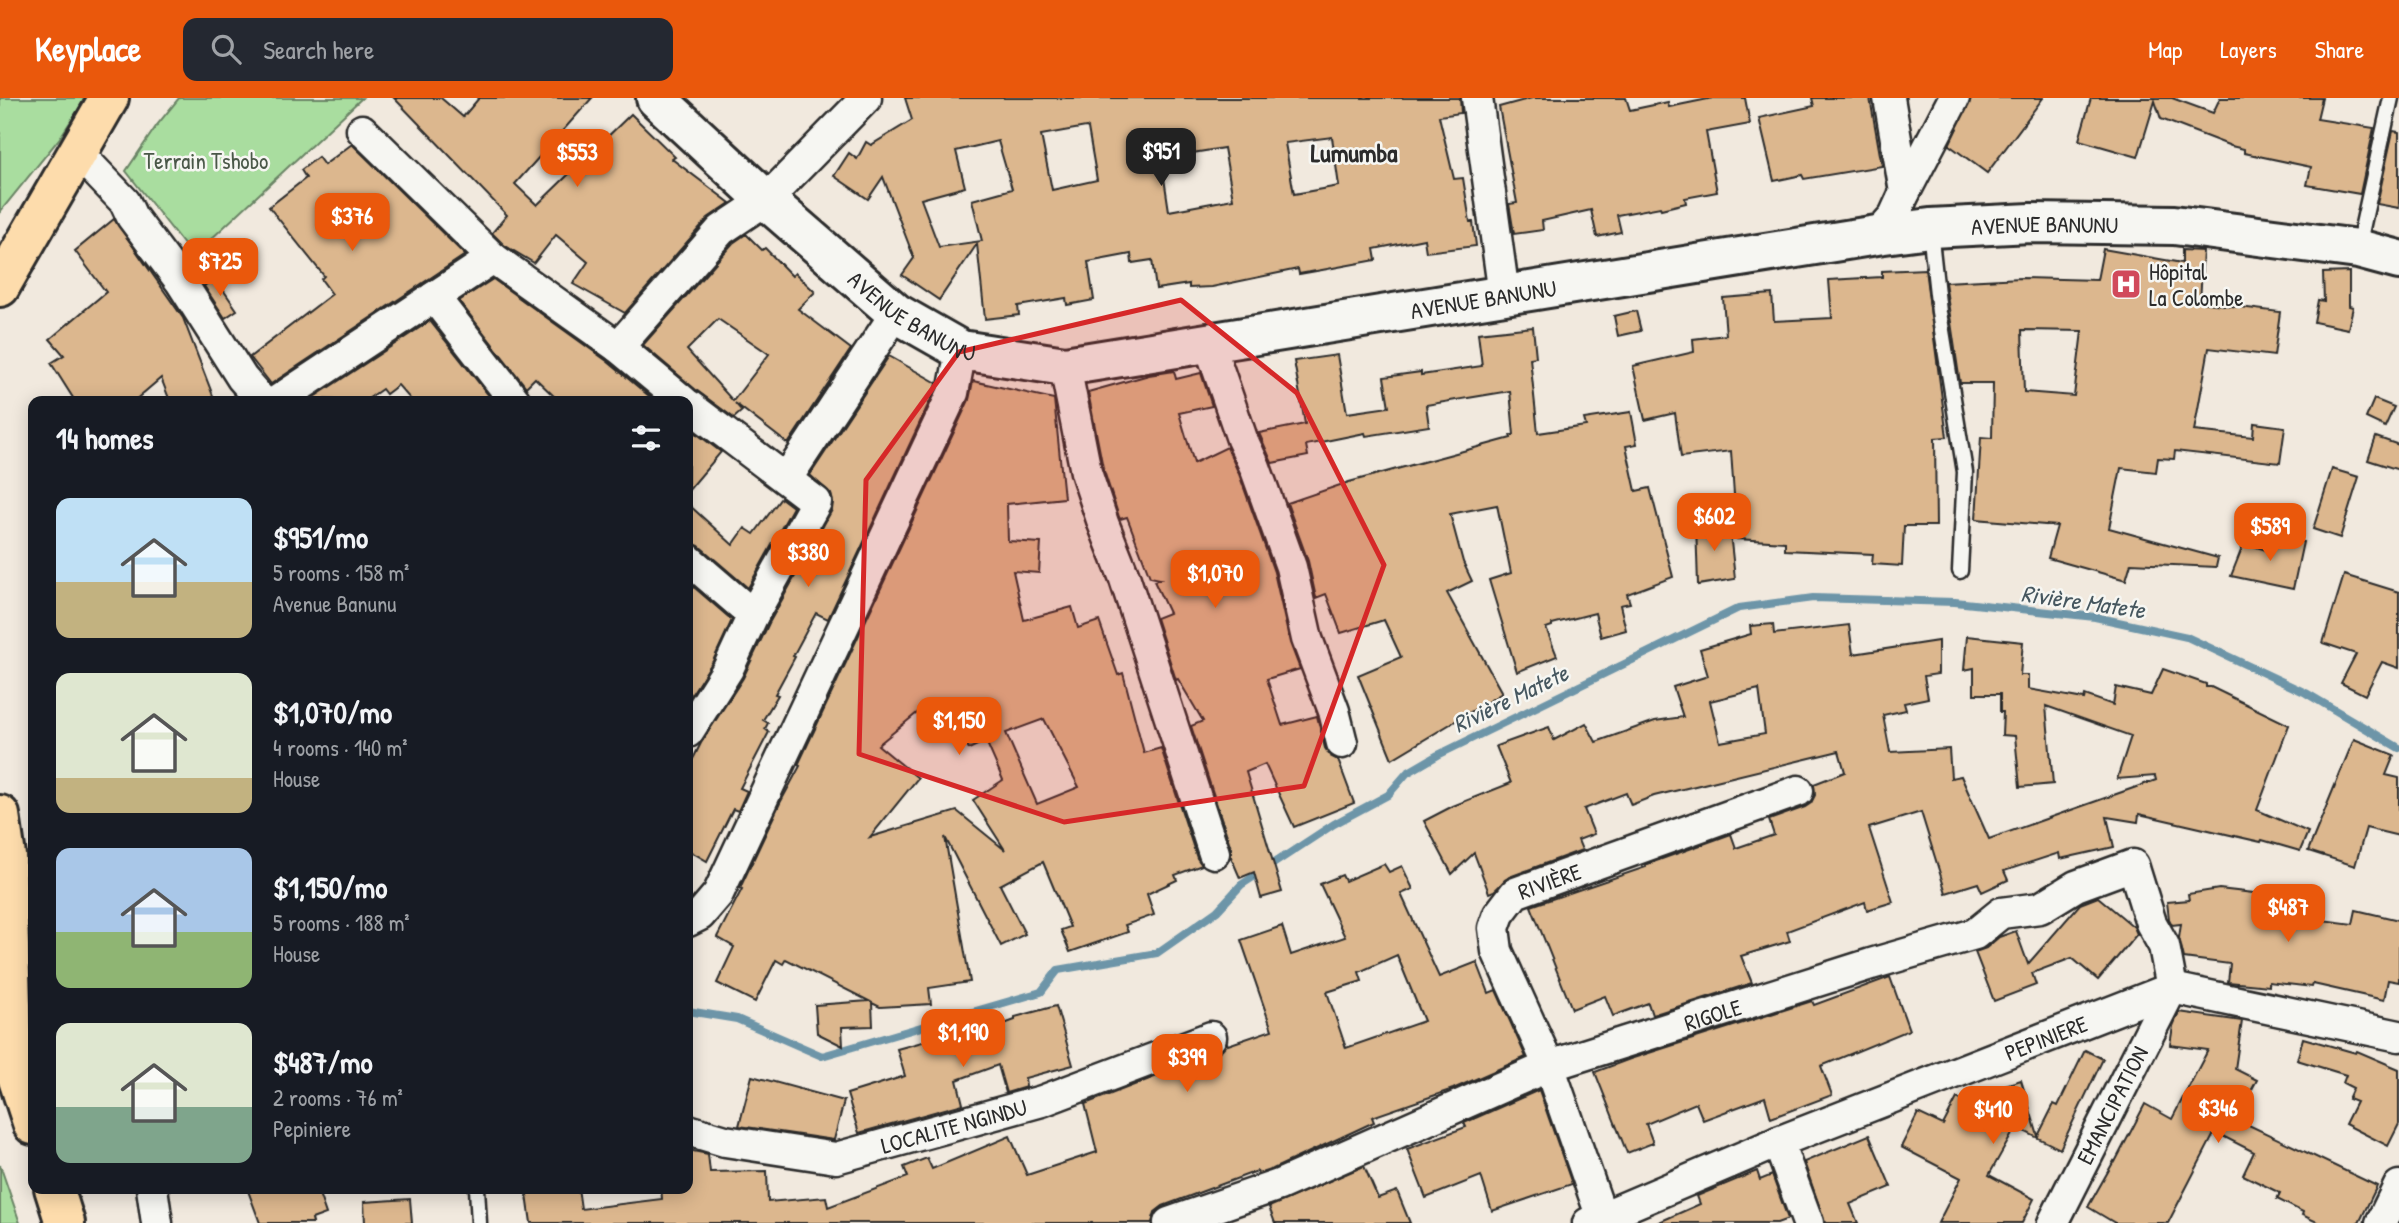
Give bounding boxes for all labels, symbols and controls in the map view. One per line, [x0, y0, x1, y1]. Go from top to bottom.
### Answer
search box [183, 18, 673, 81]
text: Keyplace [35, 27, 141, 71]
icon: search [207, 30, 245, 68]
text: Search here [263, 32, 374, 67]
text: Map [2148, 33, 2182, 65]
text: Layers [2220, 33, 2277, 65]
text: Share [2315, 33, 2364, 65]
pin: $951 [1120, 129, 1202, 188]
pin: $553 [536, 130, 618, 189]
text: $951 [1142, 135, 1180, 166]
district label: Lumumba [1311, 135, 1398, 170]
text: $553 [556, 136, 598, 167]
park label: Terrain Tshobo [144, 145, 268, 176]
pin: $376 [311, 194, 393, 253]
text: $376 [331, 200, 373, 231]
street label: AVENUE BANUNU [1970, 207, 2119, 241]
pin: $725 [179, 238, 261, 298]
text: $725 [198, 245, 242, 276]
place label: Hôpital La Colombe [2149, 256, 2243, 313]
street label: AVENUE BANUNU [842, 263, 978, 368]
hospital icon: Hôpital La Colombe [2109, 267, 2143, 301]
street label: AVENUE BANUNU [1408, 271, 1559, 326]
text: 14 homes [56, 418, 154, 458]
icon: filters [627, 419, 665, 457]
pin: $602 [1673, 494, 1755, 553]
text: $602 [1693, 500, 1735, 531]
pin: $589 [2229, 504, 2311, 563]
text: $589 [2250, 510, 2290, 541]
text: $951/mo [273, 517, 368, 557]
icon: home [112, 526, 196, 610]
pin: $380 [767, 530, 849, 589]
text: $380 [787, 536, 829, 567]
pin: $1,070 [1158, 550, 1272, 610]
text: 5 rooms · 158 m² [273, 557, 409, 588]
text: $1,070 [1187, 557, 1243, 588]
water label: Rivière Matete [2019, 576, 2148, 626]
text: Avenue Banunu [273, 588, 397, 619]
water label: Rivière Matete [1447, 656, 1574, 740]
text: $1,070/mo [273, 692, 392, 732]
pin: $1,150 [902, 698, 1016, 757]
icon: home [112, 701, 196, 785]
text: $1,150 [932, 704, 986, 735]
text: 4 rooms · 140 m² [273, 732, 407, 763]
text: House [273, 763, 320, 794]
street label: RIVIÈRE [1513, 855, 1585, 906]
text: $1,150/mo [273, 867, 387, 907]
icon: home [112, 876, 196, 960]
pin: $487 [2247, 884, 2329, 944]
text: $487 [2267, 891, 2309, 922]
text: 5 rooms · 188 m² [273, 907, 410, 938]
text: House [273, 938, 320, 969]
street label: RIGOLE [1680, 991, 1745, 1038]
street label: PEPINIERE [2000, 1007, 2092, 1067]
pin: $1,190 [906, 1010, 1020, 1069]
text: $1,190 [937, 1016, 989, 1047]
pin: $399 [1146, 1034, 1228, 1094]
text: $399 [1168, 1041, 1206, 1072]
street label: EMANCIPATION [2069, 1041, 2155, 1169]
text: $487/mo [273, 1042, 372, 1082]
icon: home [112, 1051, 196, 1135]
text: 2 rooms · 76 m² [273, 1082, 403, 1113]
pin: $410 [1952, 1086, 2034, 1146]
pin: $346 [2177, 1086, 2259, 1145]
street label: LOCALITE NGINDU [877, 1091, 1030, 1160]
text: $346 [2198, 1092, 2238, 1123]
text: $410 [1974, 1093, 2012, 1124]
text: Pepiniere [273, 1113, 351, 1144]

